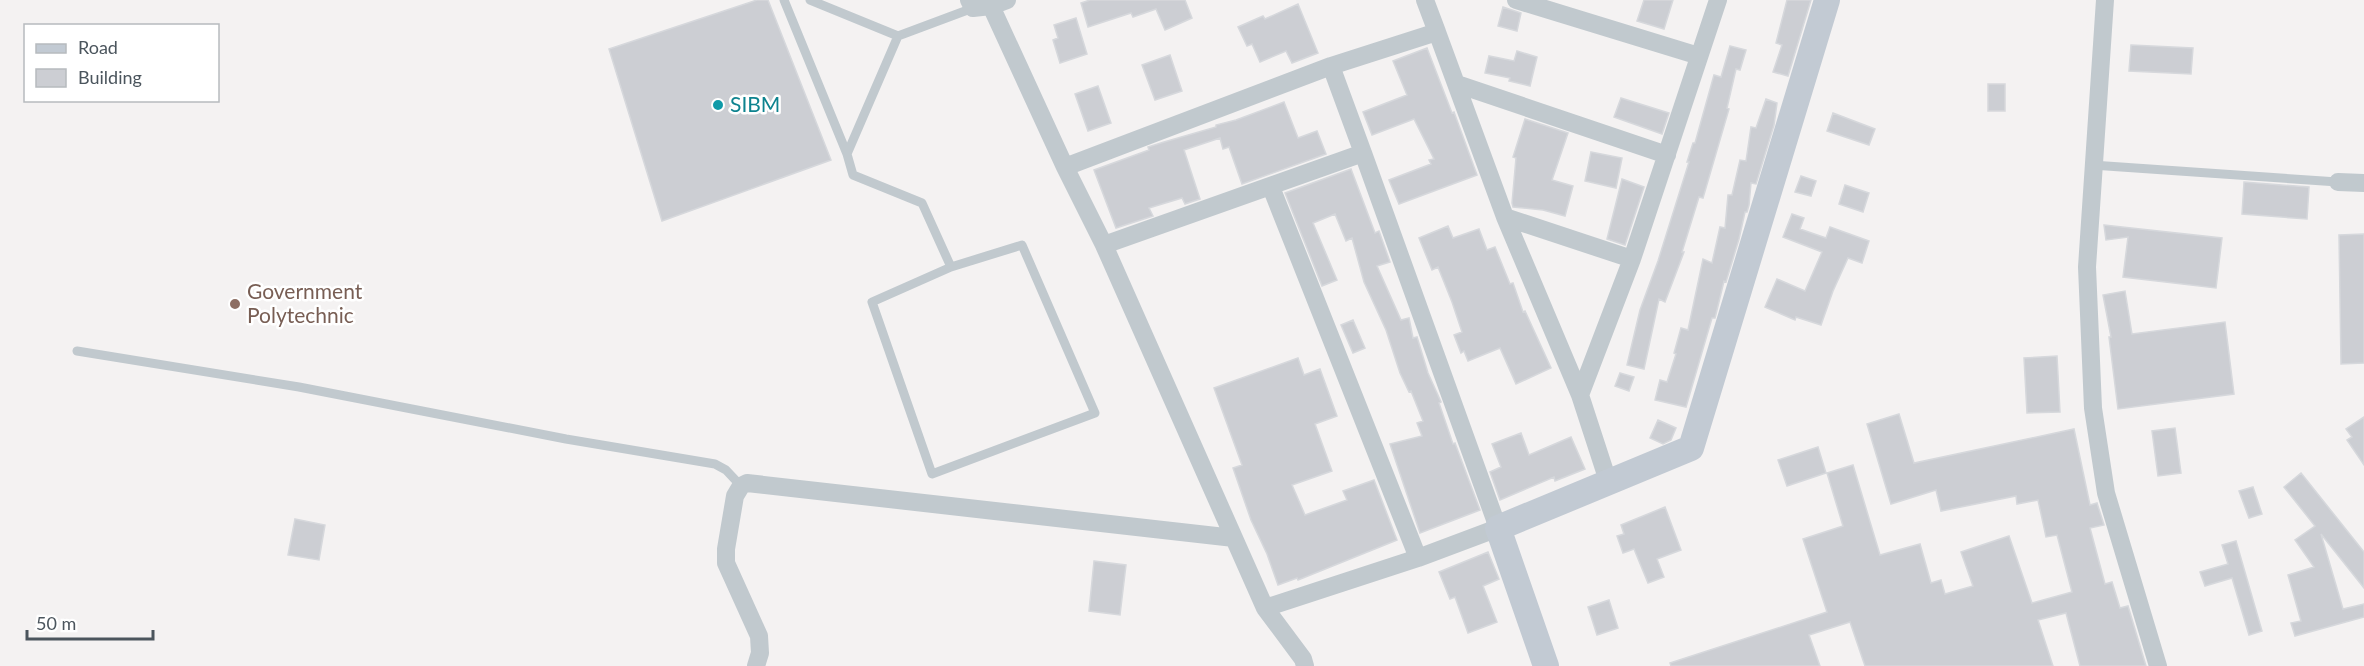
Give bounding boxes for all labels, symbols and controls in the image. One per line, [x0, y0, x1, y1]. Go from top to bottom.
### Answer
legend [24, 24, 219, 102]
text: Road [78, 36, 118, 58]
text: Building [78, 66, 142, 88]
place label: SIBM [730, 91, 780, 116]
marker: SIBM [711, 98, 725, 112]
place label: Government Polytechnic [247, 278, 363, 327]
marker: Government Polytechnic [228, 297, 242, 311]
scale bar [27, 603, 153, 641]
text: 50 m [36, 612, 76, 634]

